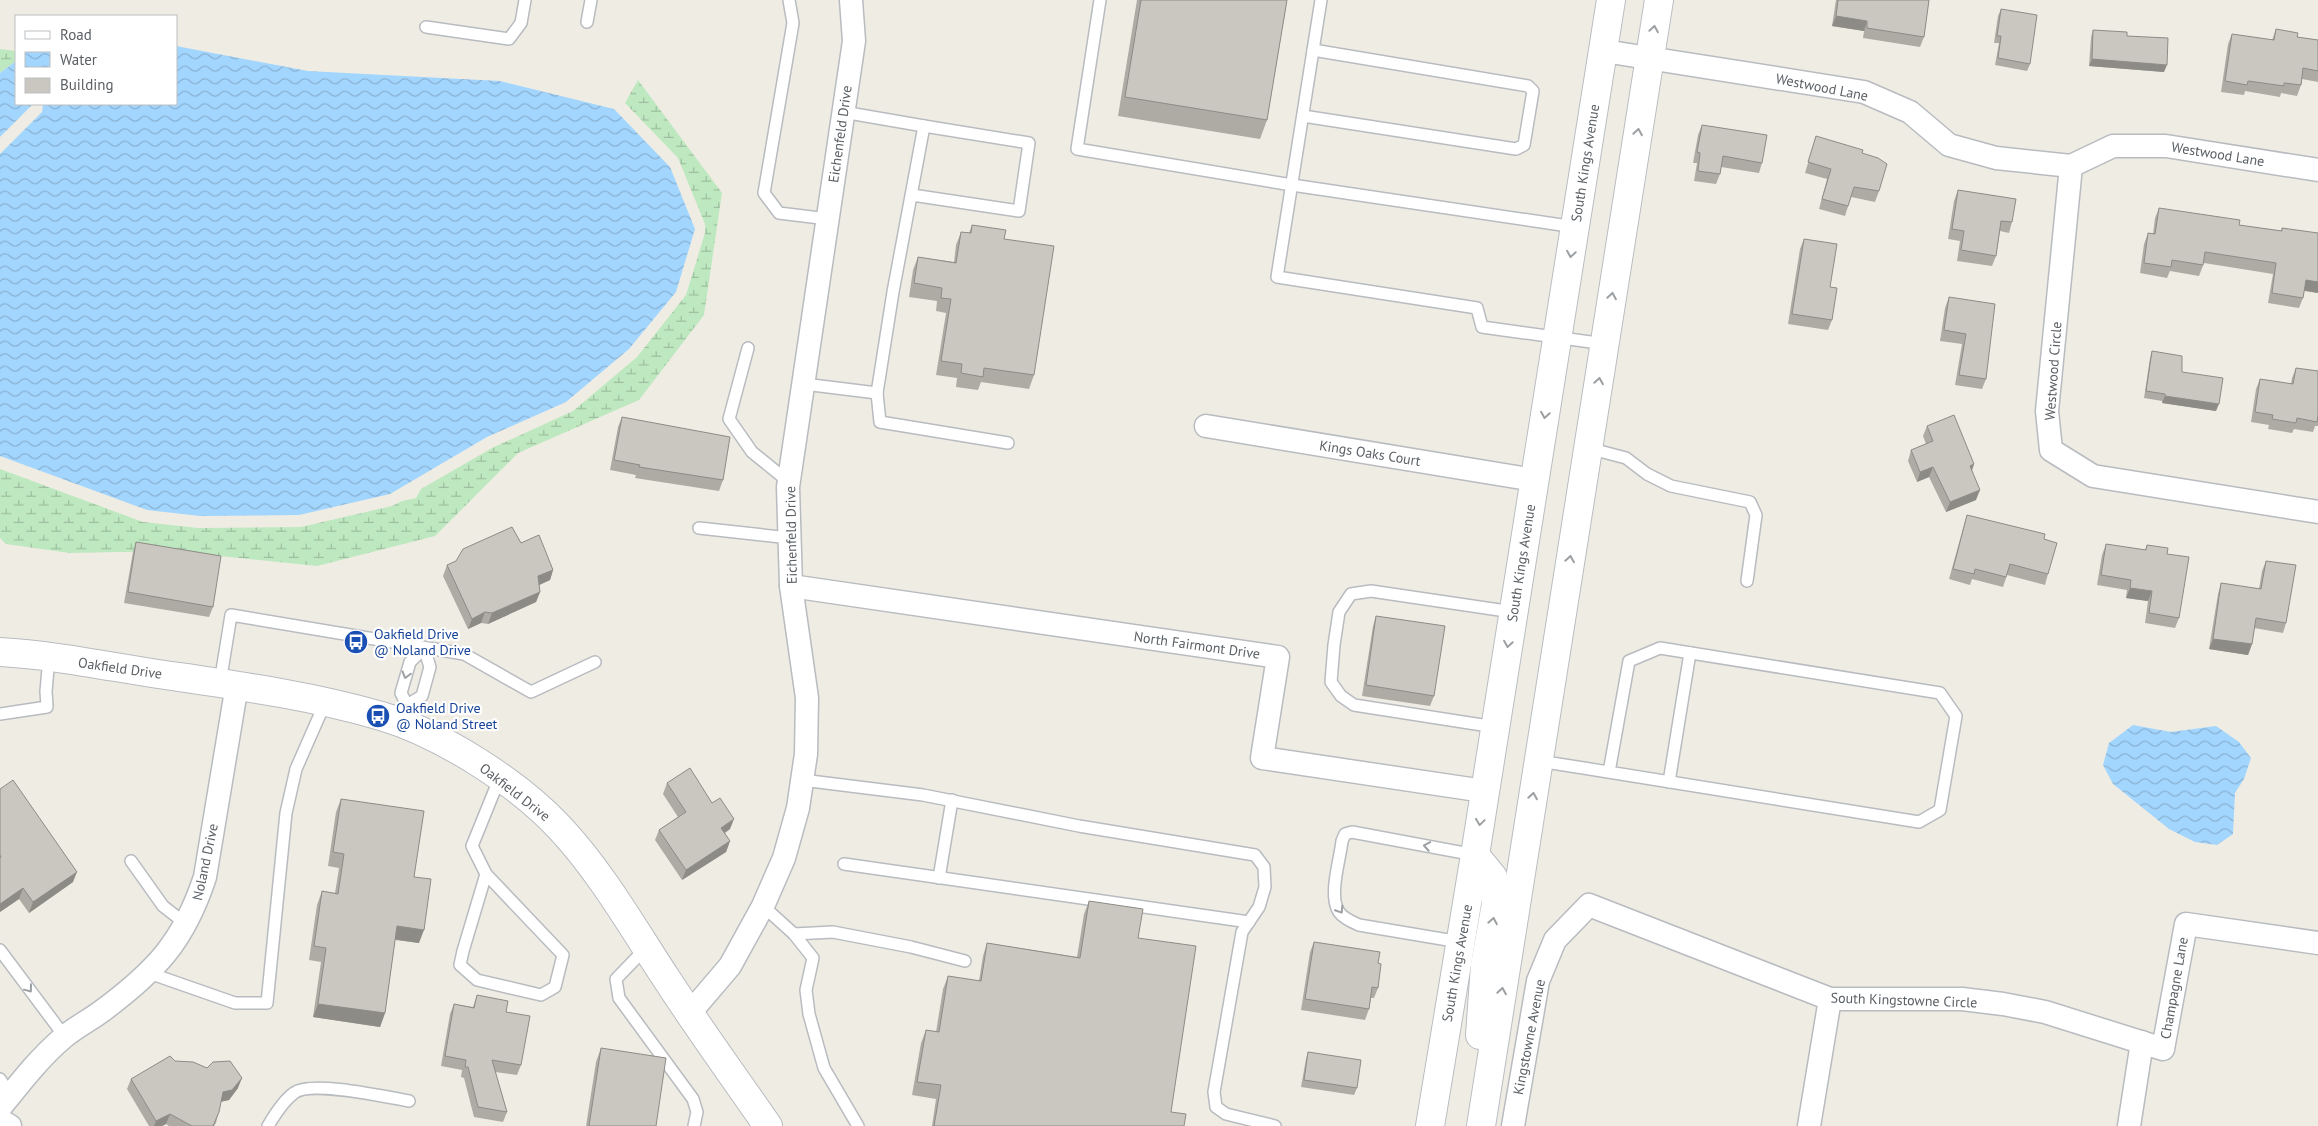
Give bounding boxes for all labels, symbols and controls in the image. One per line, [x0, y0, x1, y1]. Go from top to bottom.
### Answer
legend [15, 15, 178, 105]
one-way arrow [1649, 24, 1659, 33]
text: Road [60, 25, 92, 44]
text: Water [60, 50, 97, 69]
street label: Westwood Lane [1774, 69, 1870, 105]
text: Building [60, 75, 114, 94]
street label: Eichenfeld Drive [824, 84, 856, 184]
street label: South Kings Avenue [1567, 103, 1603, 223]
one-way arrow [1633, 127, 1643, 136]
street label: Westwood Lane [2170, 138, 2266, 170]
one-way arrow [1566, 250, 1576, 259]
one-way arrow [1607, 292, 1617, 301]
street label: Westwood Circle [2041, 321, 2065, 421]
one-way arrow [1593, 377, 1604, 385]
one-way arrow [1540, 411, 1551, 419]
street label: Kings Oaks Court [1318, 436, 1422, 470]
street label: Eichenfeld Drive [781, 486, 801, 584]
street label: South Kings Avenue [1503, 503, 1539, 623]
one-way arrow [1565, 555, 1575, 564]
place label: Oakfield Drive @ Noland Drive [374, 625, 471, 659]
street label: North Fairmont Drive [1133, 627, 1261, 663]
bus stop icon: Oakfield Drive @ Noland Drive [343, 629, 369, 655]
one-way arrow [1503, 641, 1514, 649]
street label: Oakfield Drive [77, 653, 163, 683]
one-way arrow [402, 671, 412, 679]
place label: Oakfield Drive @ Noland Street [396, 699, 498, 733]
bus stop icon: Oakfield Drive @ Noland Street [365, 703, 391, 729]
street label: Oakfield Drive [476, 759, 554, 825]
one-way arrow [1528, 792, 1538, 801]
one-way arrow [1475, 818, 1486, 826]
street label: Noland Drive [188, 822, 222, 902]
one-way arrow [1423, 842, 1432, 852]
street label: South Kings Avenue [1438, 903, 1476, 1023]
one-way arrow [1333, 905, 1343, 914]
one-way arrow [1488, 916, 1498, 925]
street label: Champagne Lane [2156, 936, 2192, 1040]
street label: Kingstowne Avenue [1509, 978, 1549, 1096]
one-way arrow [23, 983, 32, 993]
one-way arrow [1497, 987, 1507, 996]
street label: South Kingstowne Circle [1830, 988, 1978, 1012]

